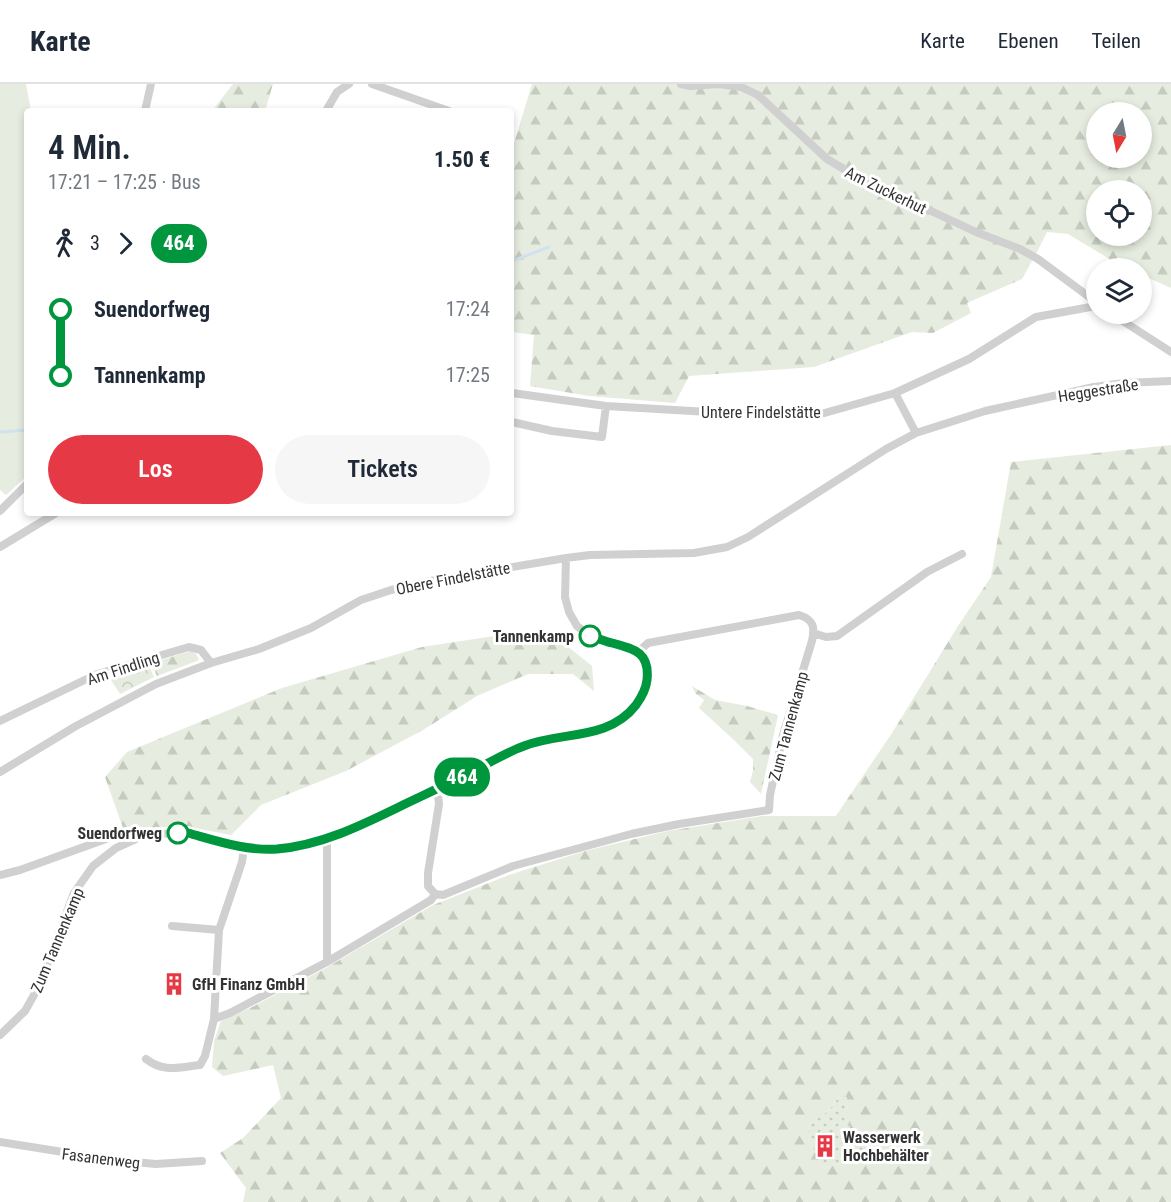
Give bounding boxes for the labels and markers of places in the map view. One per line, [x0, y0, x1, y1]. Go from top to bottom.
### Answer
marker: Tannenkamp [579, 625, 601, 647]
place label: Tannenkamp [493, 627, 574, 646]
marker: Suendorfweg [167, 822, 189, 844]
place label: Suendorfweg [78, 824, 162, 843]
building icon: GfH Finanz GmbH [161, 971, 187, 997]
place label: GfH Finanz GmbH [192, 975, 305, 994]
place label: Wasserwerk Hochbehälter [843, 1128, 929, 1165]
building icon: Wasserwerk Hochbehälter [812, 1133, 838, 1159]

